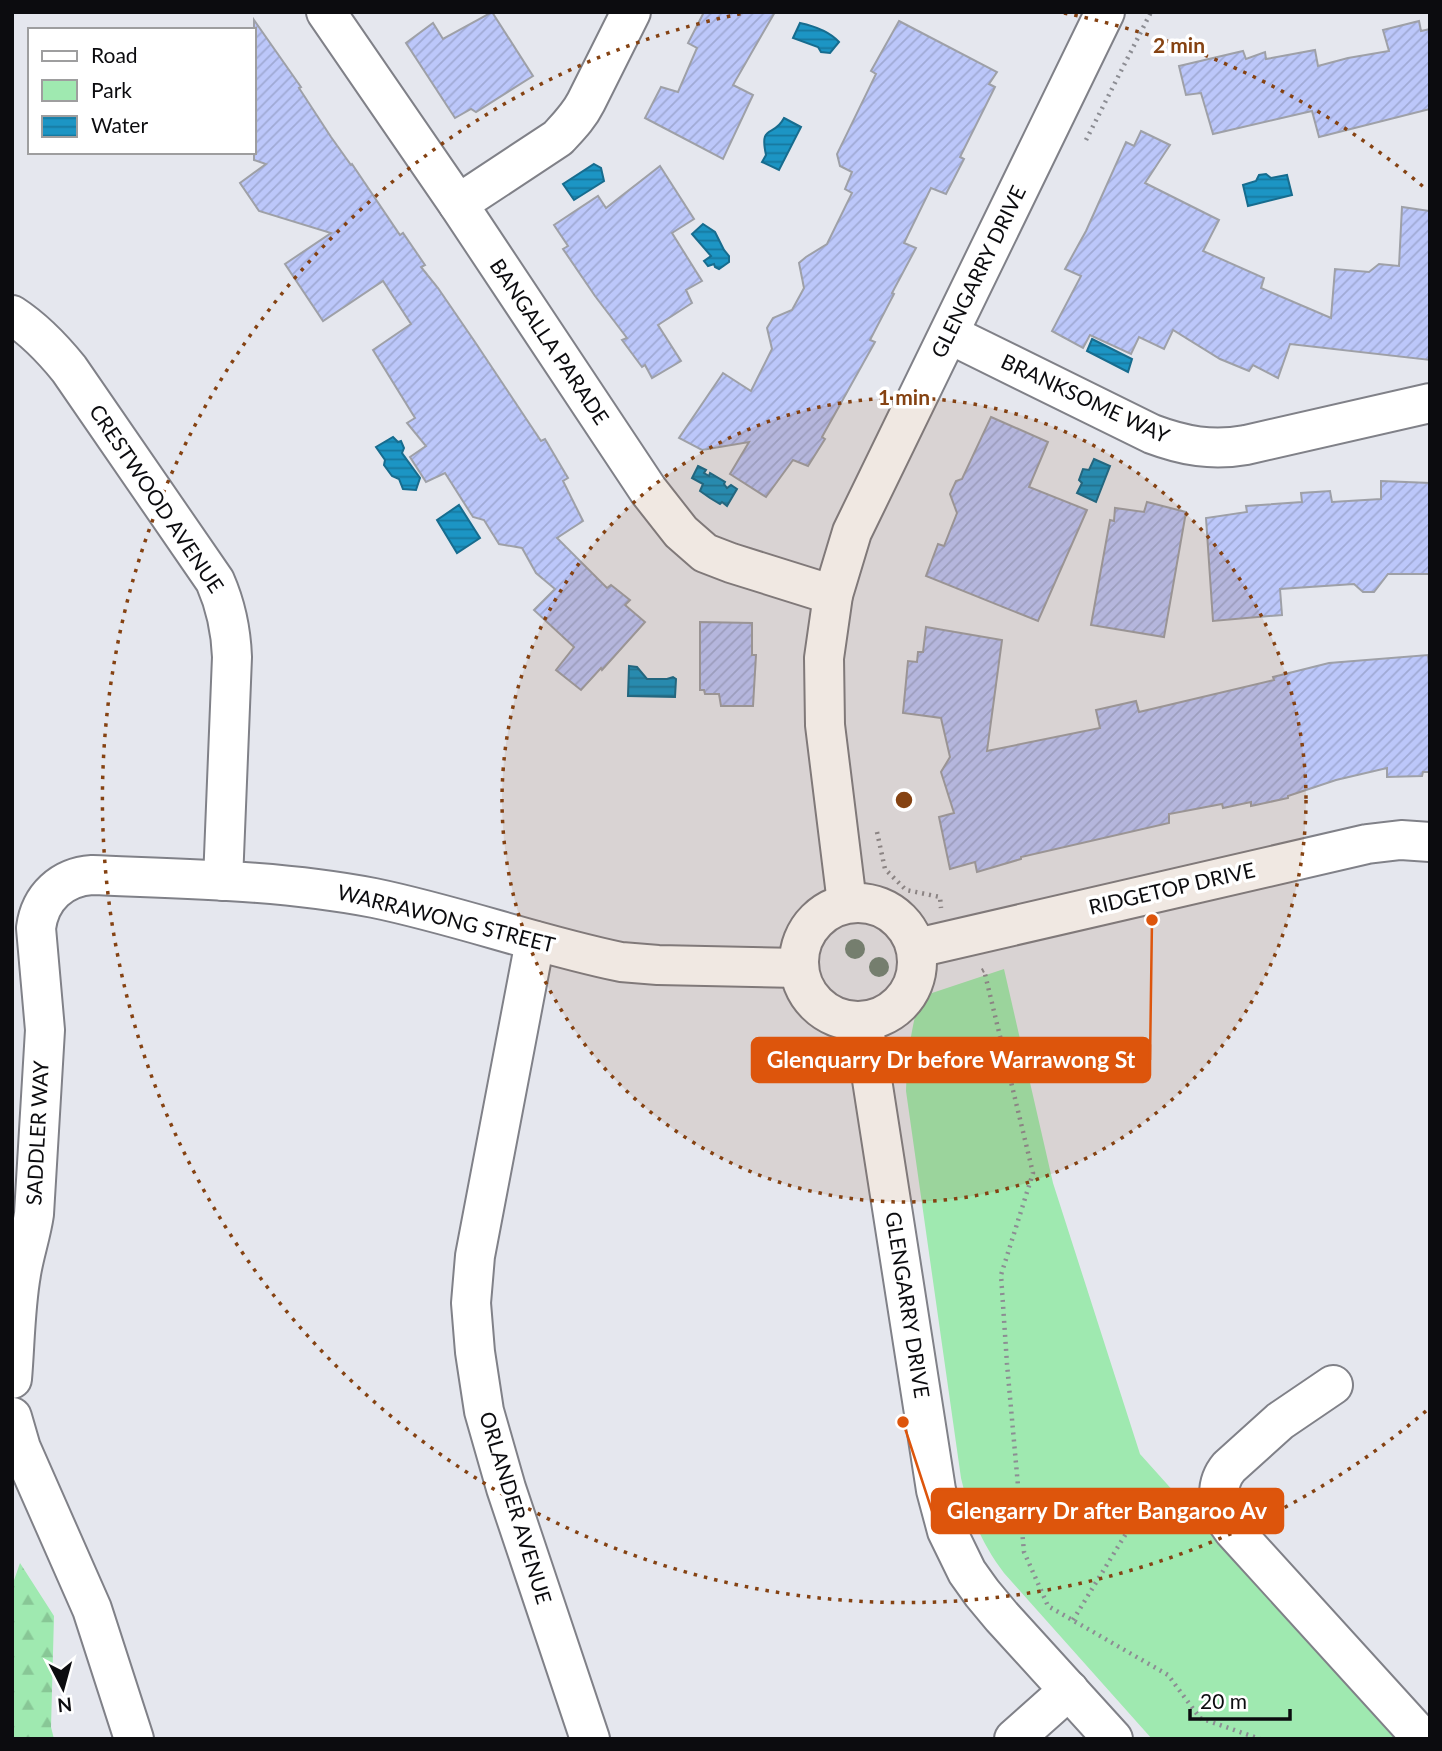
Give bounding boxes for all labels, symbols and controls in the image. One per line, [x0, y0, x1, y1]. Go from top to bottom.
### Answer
legend [28, 28, 256, 154]
text: 2 min [1153, 32, 1205, 57]
text: Road [91, 42, 138, 67]
text: Park [91, 77, 132, 102]
text: Water [91, 112, 148, 137]
street label: GLENGARRY DRIVE [925, 181, 1030, 362]
street label: BANGALLA PARADE [485, 253, 615, 429]
street label: BRANKSOME WAY [998, 348, 1174, 448]
text: 1 min [878, 384, 930, 409]
street label: CRESTWOOD AVENUE [85, 399, 230, 597]
centre of rings [892, 788, 916, 812]
street label: RIDGETOP DRIVE [1086, 856, 1257, 919]
street label: WARRAWONG STREET [335, 878, 558, 957]
callout: Glenquarry Dr before Warrawong St [752, 1038, 1150, 1082]
text: Glenquarry Dr before Warrawong St [767, 1045, 1136, 1073]
street label: SADDLER WAY [20, 1059, 53, 1206]
street label: GLENGARRY DRIVE [881, 1210, 936, 1400]
street label: ORLANDER AVENUE [475, 1408, 558, 1607]
callout: Glengarry Dr after Bangaroo Av [932, 1489, 1283, 1533]
text: Glengarry Dr after Bangaroo Av [947, 1496, 1268, 1524]
north arrow [28, 1653, 98, 1723]
scale bar [1190, 1678, 1290, 1722]
text: 20 m [1200, 1688, 1247, 1713]
text: N [56, 1693, 73, 1718]

